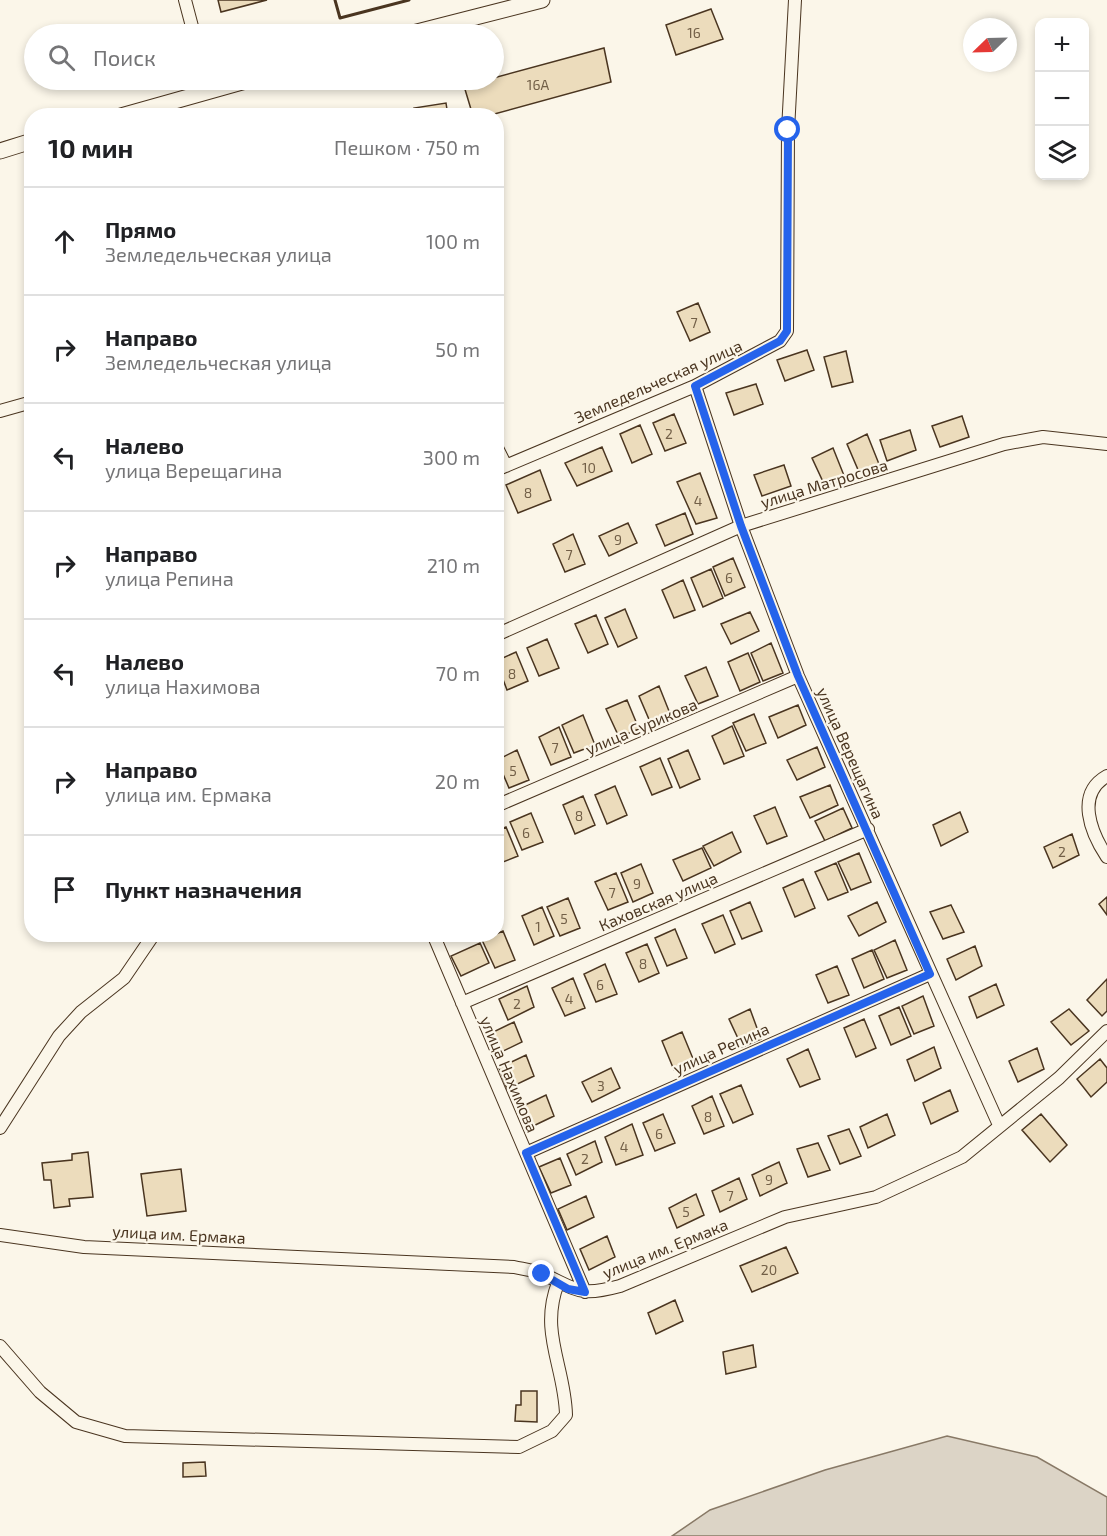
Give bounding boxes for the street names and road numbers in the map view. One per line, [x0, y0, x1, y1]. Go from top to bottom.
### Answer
street label: Земледельческая улица [571, 335, 745, 428]
street label: улица Матросова [758, 455, 890, 512]
street label: улица Верещагина [813, 684, 889, 822]
street label: улица Сурикова [582, 694, 700, 759]
street label: Каховская улица [596, 867, 721, 935]
street label: улица Нахимова [476, 1013, 543, 1135]
street label: улица Репина [670, 1018, 772, 1079]
street label: улица им. Ермака [600, 1214, 731, 1283]
street label: улица им. Ермака [112, 1221, 246, 1248]

